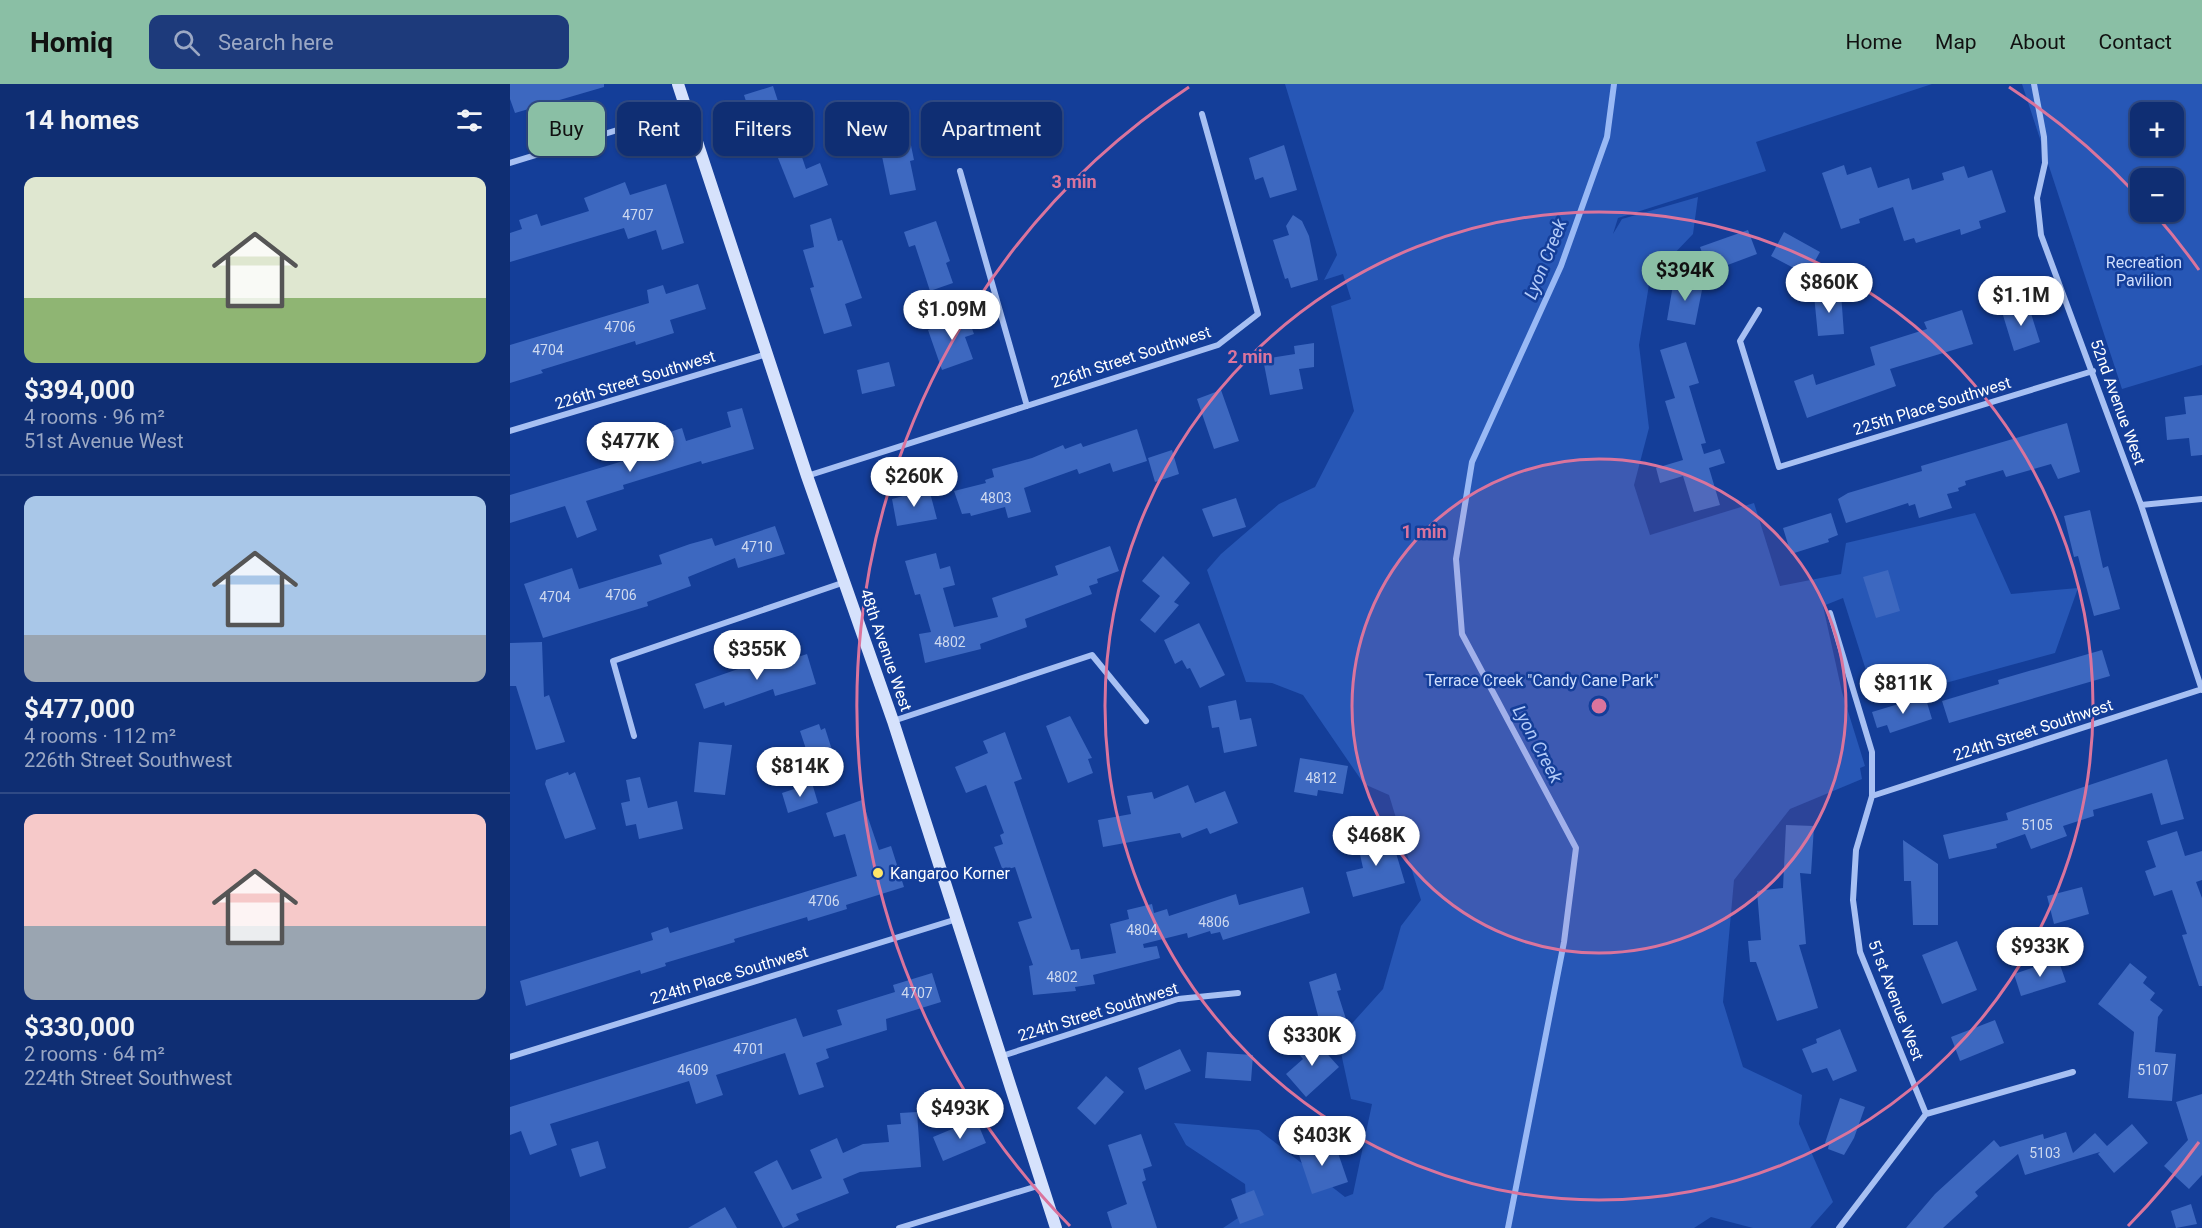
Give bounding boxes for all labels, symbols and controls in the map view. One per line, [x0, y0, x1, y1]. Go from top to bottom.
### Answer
search box [149, 15, 569, 69]
text: Homiq [30, 26, 113, 59]
icon: search [170, 26, 203, 59]
text: Search here [218, 30, 334, 55]
text: Home [1846, 30, 1902, 54]
text: Map [1935, 30, 1977, 54]
text: About [2010, 30, 2066, 54]
text: Contact [2099, 30, 2172, 54]
chip: Buy [528, 102, 605, 156]
chip: Rent [617, 102, 701, 156]
chip: Filters [713, 102, 813, 156]
chip: New [825, 102, 909, 156]
chip: Apartment [921, 102, 1062, 156]
map controls [2130, 102, 2184, 222]
button: + [2130, 102, 2184, 156]
icon: filters [453, 104, 486, 137]
text: 14 homes [24, 105, 139, 135]
button: − [2130, 168, 2184, 222]
text: 3 min [1051, 171, 1097, 192]
house number: 4707 [622, 207, 654, 223]
water label: Lyon Creek [1519, 215, 1571, 302]
icon: home [201, 216, 309, 324]
pin: $394K [1643, 251, 1727, 302]
park label: Recreation Pavilion [2106, 253, 2182, 290]
text: $394K [1656, 258, 1714, 282]
pin: $860K [1787, 263, 1871, 314]
text: $860K [1800, 270, 1858, 294]
pin: $1.1M [1979, 276, 2063, 327]
text: $1.1M [1992, 283, 2050, 307]
pin: $1.09M [903, 290, 1001, 341]
text: $1.09M [917, 297, 987, 321]
house number: 4706 [604, 319, 636, 335]
street label: 226th Street Southwest [1049, 322, 1213, 392]
street label: 52nd Avenue West [2086, 337, 2150, 467]
house number: 4704 [532, 342, 564, 358]
text: 2 min [1227, 346, 1273, 367]
street label: 226th Street Southwest [553, 347, 717, 413]
street label: 225th Place Southwest [1851, 373, 2013, 439]
text: $394,000 [24, 375, 135, 405]
text: 4 rooms · 96 m² [24, 405, 165, 429]
pin: $477K [588, 422, 672, 473]
text: 51st Avenue West [24, 429, 184, 453]
text: $477K [601, 429, 659, 453]
pin: $260K [872, 457, 956, 508]
text: $260K [885, 464, 943, 488]
house number: 4803 [980, 490, 1012, 506]
text: 1 min [1401, 521, 1447, 542]
icon: home [201, 535, 309, 643]
house number: 4710 [741, 539, 773, 555]
street label: 48th Avenue West [856, 586, 916, 714]
house number: 4706 [605, 587, 637, 603]
house number: 4704 [539, 589, 571, 605]
pin: $355K [715, 630, 799, 681]
house number: 4802 [934, 634, 966, 650]
text: $355K [728, 637, 786, 661]
pin: $811K [1861, 664, 1945, 715]
park label: Terrace Creek "Candy Cane Park" [1425, 671, 1659, 690]
text: $811K [1874, 671, 1932, 695]
text: $477,000 [24, 694, 135, 724]
street label: 224th Street Southwest [1951, 695, 2115, 765]
centre of rings [1589, 696, 1609, 716]
water label: Lyon Creek [1509, 702, 1568, 787]
text: 4 rooms · 112 m² [24, 724, 176, 748]
pin: $814K [758, 747, 842, 798]
text: 226th Street Southwest [24, 748, 232, 772]
text: $814K [771, 754, 829, 778]
house number: 4812 [1305, 770, 1337, 786]
pin: $468K [1334, 816, 1418, 867]
house number: 5105 [2021, 817, 2053, 833]
text: $468K [1347, 823, 1405, 847]
icon: home [201, 853, 309, 961]
place label: Kangaroo Korner [890, 864, 1010, 883]
marker: Kangaroo Korner [871, 866, 885, 880]
house number: 4706 [808, 893, 840, 909]
house number: 4806 [1198, 914, 1230, 930]
house number: 4804 [1126, 922, 1158, 938]
pin: $933K [1998, 927, 2082, 978]
text: $933K [2011, 934, 2069, 958]
street label: 51st Avenue West [1864, 937, 1928, 1063]
street label: 224th Place Southwest [648, 942, 810, 1008]
house number: 4802 [1046, 969, 1078, 985]
street label: 224th Street Southwest [1016, 979, 1180, 1045]
house number: 4707 [901, 985, 933, 1001]
text: $330,000 [24, 1012, 135, 1042]
pin: $330K [1270, 1016, 1354, 1067]
text: $330K [1283, 1023, 1341, 1047]
house number: 4701 [733, 1041, 765, 1057]
text: 2 rooms · 64 m² [24, 1042, 165, 1066]
house number: 4609 [677, 1062, 709, 1078]
house number: 5107 [2137, 1062, 2169, 1078]
text: 224th Street Southwest [24, 1066, 232, 1090]
pin: $493K [918, 1089, 1002, 1140]
text: $493K [931, 1096, 989, 1120]
pin: $403K [1280, 1116, 1364, 1167]
text: $403K [1293, 1123, 1351, 1147]
house number: 5103 [2029, 1145, 2061, 1161]

